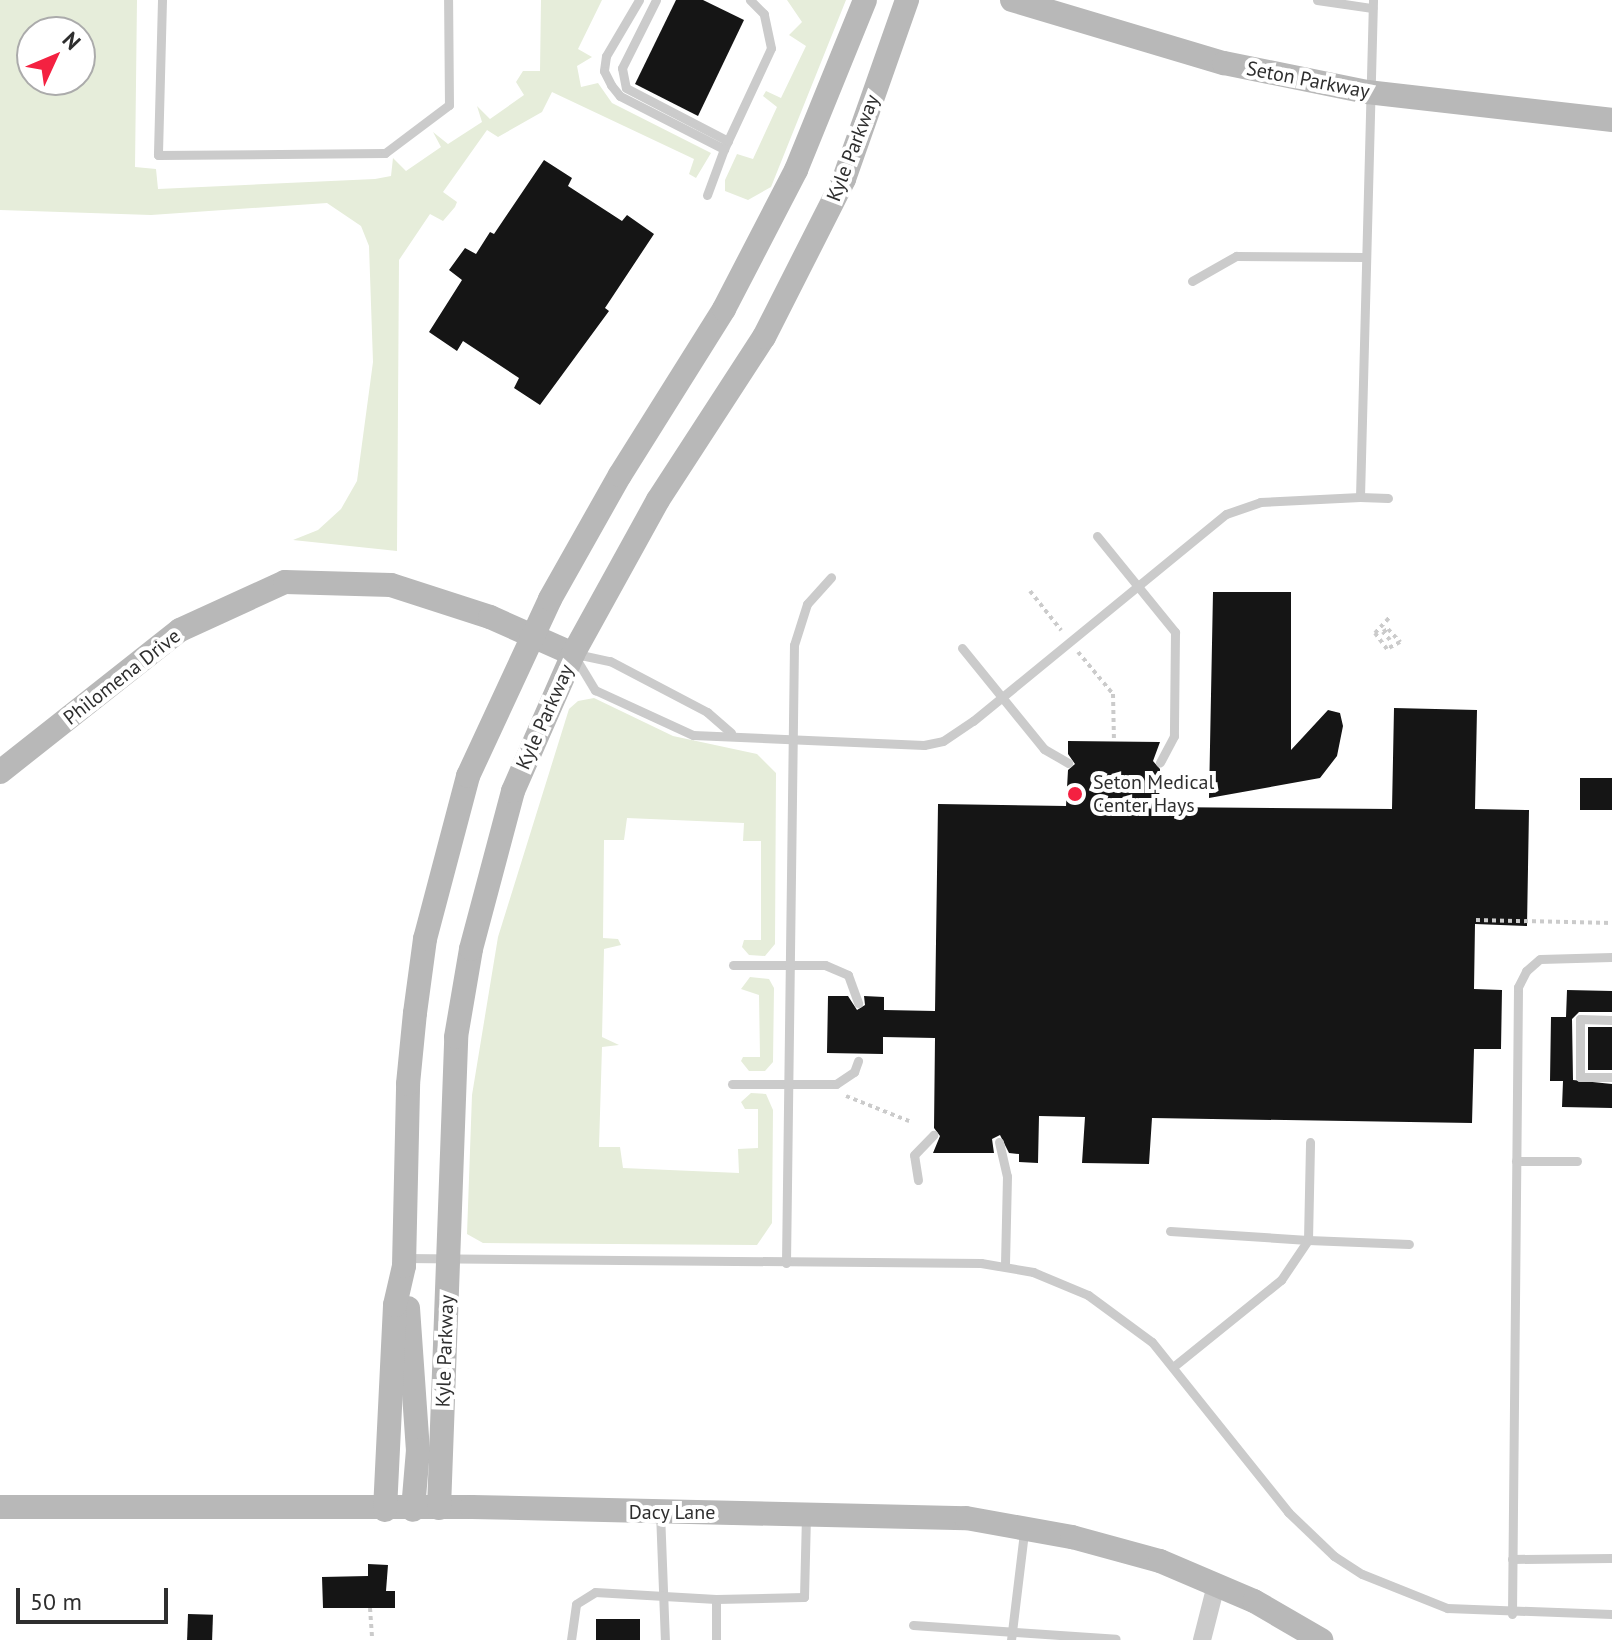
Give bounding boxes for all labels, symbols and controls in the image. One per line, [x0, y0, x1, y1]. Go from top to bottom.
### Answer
north arrow [16, 16, 96, 96]
text: N [57, 26, 87, 56]
street label: Seton Parkway [1244, 56, 1372, 104]
street label: Kyle Parkway [822, 91, 884, 205]
street label: Philomena Drive [59, 624, 185, 730]
street label: Kyle Parkway [511, 661, 579, 773]
place label: Seton Medical Center Hays [1093, 770, 1214, 817]
marker: Seton Medical Center Hays [1064, 783, 1086, 805]
street label: Kyle Parkway [431, 1294, 459, 1408]
street label: Dacy Lane [628, 1500, 716, 1524]
scale bar [20, 1572, 172, 1622]
text: 50 m [30, 1586, 82, 1617]

